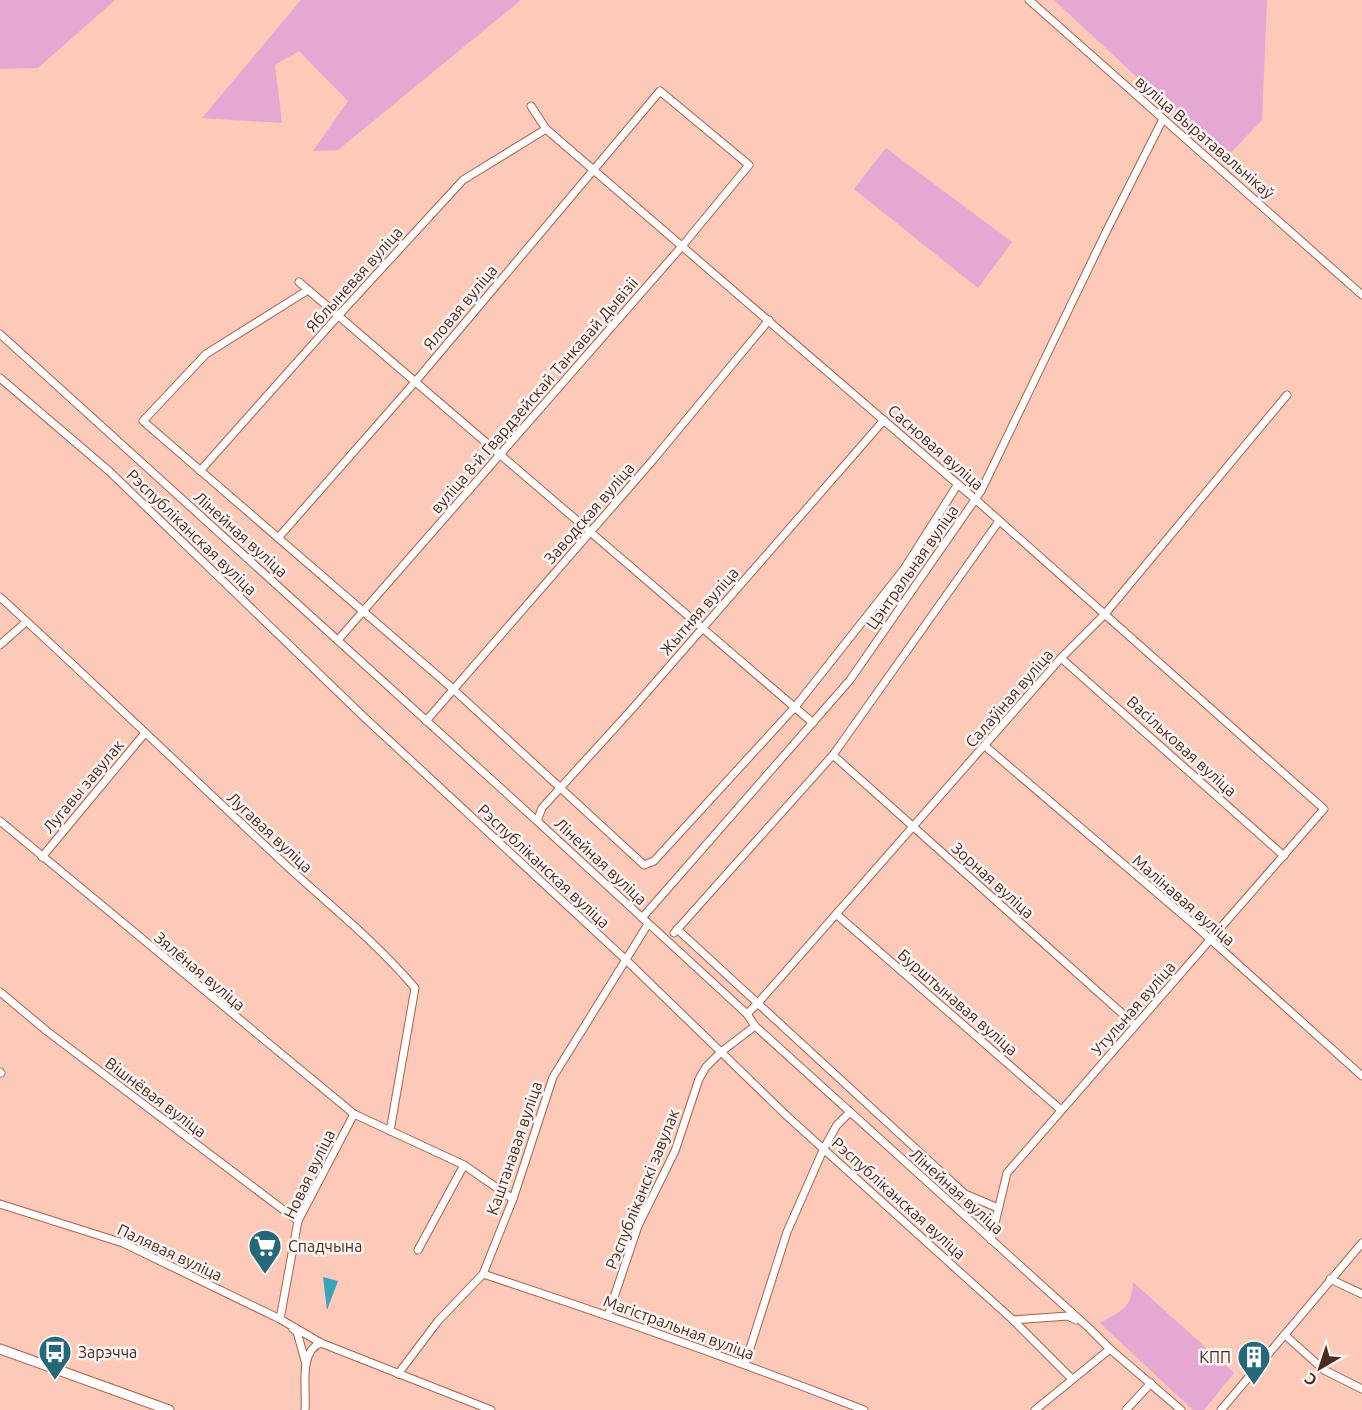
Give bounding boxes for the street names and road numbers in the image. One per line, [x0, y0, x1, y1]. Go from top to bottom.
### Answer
street label: вуліца Выратавальнікаў [1132, 72, 1278, 202]
street label: Яблыневая вуліца [302, 223, 406, 335]
street label: Яловая вуліца [419, 261, 501, 353]
street label: вуліца 8-й Гвардзейскай Танкавай Дывізіі [427, 273, 641, 517]
street label: Сасновая вуліца [885, 401, 987, 493]
street label: Заводская вуліца [540, 459, 638, 567]
street label: Рэспубліканская вуліца [123, 465, 261, 599]
street label: Лінейная вуліца [191, 487, 291, 581]
street label: Цэнтральная вуліца [862, 501, 962, 633]
street label: Жытняя вуліца [656, 564, 742, 658]
street label: Салаўіная вуліца [961, 645, 1057, 751]
street label: Васільковая вуліца [1124, 692, 1240, 800]
street label: Лугавы завулак [39, 736, 127, 836]
street label: Лугавая вуліца [224, 788, 316, 876]
street label: Рэспубліканская вуліца [475, 800, 613, 932]
street label: Лінейная вуліца [551, 814, 651, 908]
street label: Зорная вуліца [948, 838, 1038, 922]
street label: Малінавая вуліца [1129, 851, 1239, 949]
street label: Зялёная вуліца [151, 928, 249, 1014]
street label: Бурштынавая вуліца [894, 945, 1022, 1059]
street label: Утульная вуліца [1087, 957, 1179, 1059]
street label: Вішнёвая вуліца [102, 1053, 210, 1141]
street label: Каштанавая вуліца [483, 1079, 545, 1217]
street label: Рэспубліканскі завулак [602, 1106, 682, 1272]
street label: Новая вуліца [280, 1127, 338, 1221]
street label: Рэспубліканская вуліца [829, 1133, 969, 1263]
street label: Лінейная вуліца [907, 1144, 1007, 1238]
street label: Палявая вуліца [115, 1220, 225, 1284]
street label: Магістральная вуліца [601, 1291, 757, 1363]

